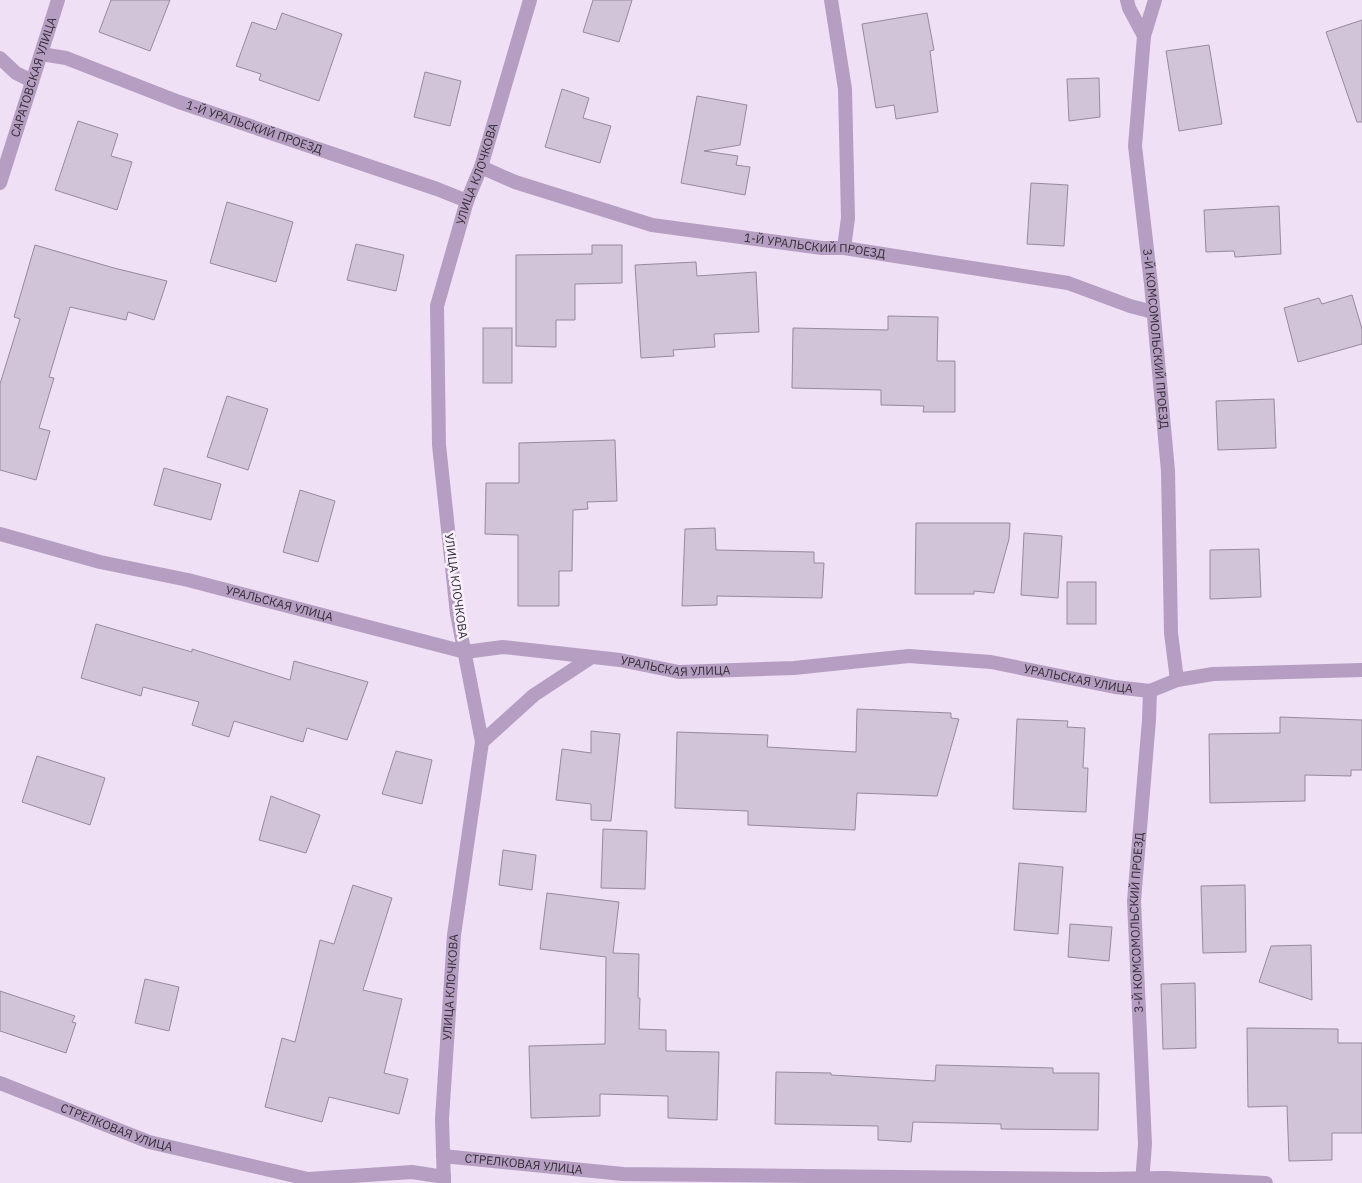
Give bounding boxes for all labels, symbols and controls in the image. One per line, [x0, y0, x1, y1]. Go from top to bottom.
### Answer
street label: САРАТОВСКАЯ УЛИЦА [7, 15, 59, 139]
street label: 1-Й УРАЛЬСКИЙ ПРОЕЗД [184, 97, 325, 157]
street label: УЛИЦА КЛОЧКОВА [453, 121, 501, 226]
street label: 1-Й УРАЛЬСКИЙ ПРОЕЗД [743, 230, 887, 261]
street label: 3-Й КОМСОМОЛЬСКИЙ ПРОЕЗД [1140, 248, 1172, 430]
street label: УЛИЦА КЛОЧКОВА [442, 532, 471, 640]
street label: УРАЛЬСКАЯ УЛИЦА [224, 582, 335, 625]
street label: УРАЛЬСКАЯ УЛИЦА [619, 652, 731, 679]
street label: УРАЛЬСКАЯ УЛИЦА [1023, 661, 1134, 696]
street label: 3-Й КОМСОМОЛЬСКИЙ ПРОЕЗД [1126, 831, 1147, 1013]
street label: УЛИЦА КЛОЧКОВА [439, 933, 461, 1041]
street label: СТРЕЛКОВАЯ УЛИЦА [59, 1100, 175, 1154]
street label: СТРЕЛКОВАЯ УЛИЦА [464, 1150, 584, 1177]

